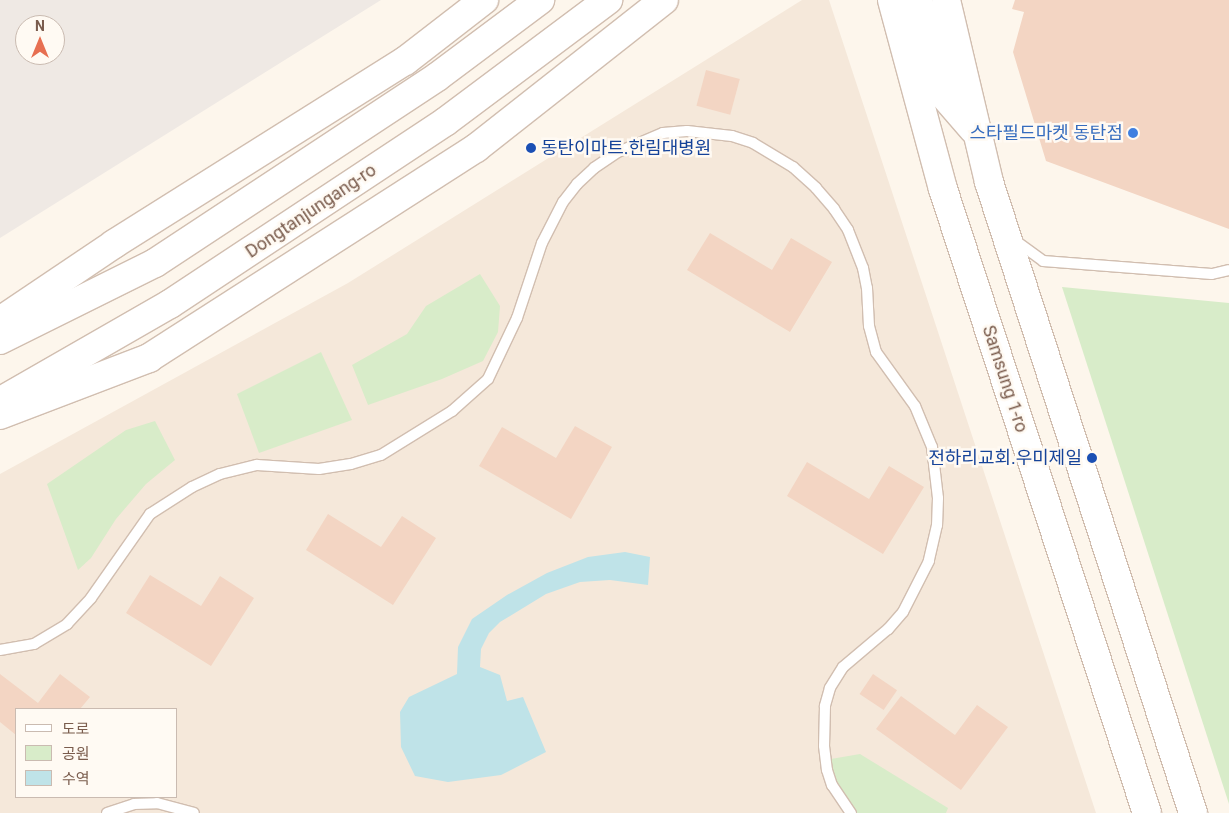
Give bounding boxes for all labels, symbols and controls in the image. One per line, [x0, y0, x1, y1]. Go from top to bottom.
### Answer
north arrow [15, 15, 65, 65]
text: N [35, 18, 45, 34]
place label: 스타필드마켓 동탄점 [969, 122, 1123, 144]
marker: 스타필드마켓 동탄점 [1127, 127, 1139, 139]
place label: 동탄이마트.한림대병원 [541, 137, 711, 159]
marker: 동탄이마트.한림대병원 [525, 142, 537, 154]
street label: Dongtanjungang-ro [242, 159, 380, 263]
street label: Samsung 1-ro [978, 323, 1032, 435]
place label: 전하리교회.우미제일 [928, 447, 1082, 469]
marker: 전하리교회.우미제일 [1086, 452, 1098, 464]
legend [15, 708, 178, 798]
text: 도로 [62, 720, 90, 738]
text: 공원 [62, 745, 90, 763]
text: 수역 [62, 770, 90, 788]

